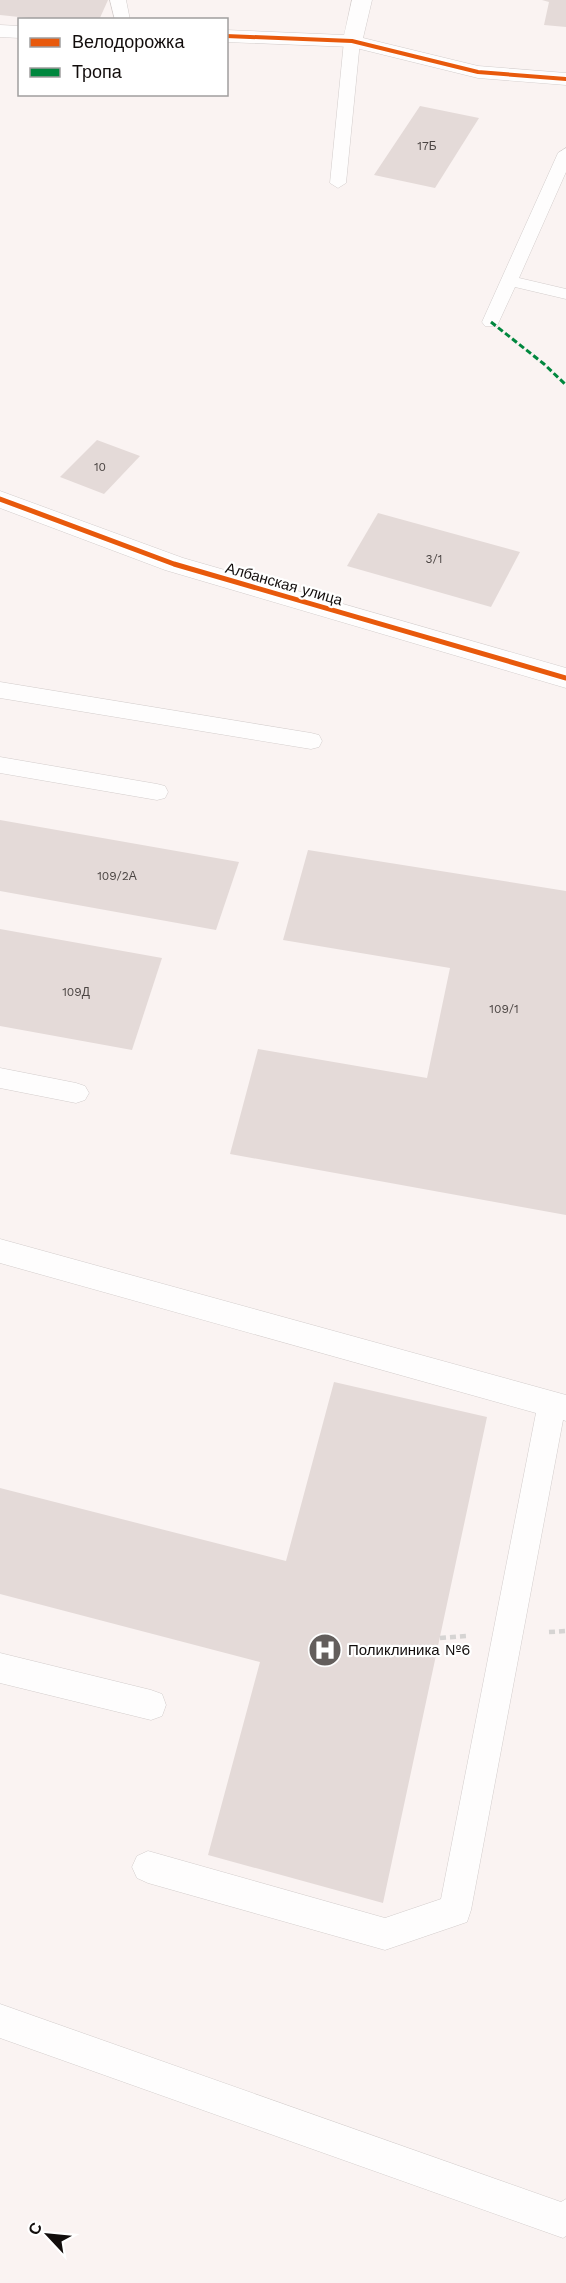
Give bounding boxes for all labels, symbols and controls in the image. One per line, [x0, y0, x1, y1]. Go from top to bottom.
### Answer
legend [18, 18, 228, 96]
text: Велодорожка [72, 31, 185, 52]
text: Тропа [72, 61, 123, 82]
house number: 17Б [417, 139, 437, 153]
house number: 10 [94, 460, 106, 474]
house number: 3/1 [426, 552, 442, 566]
street label: Албанская улица [223, 559, 345, 609]
house number: 109/2А [97, 869, 137, 883]
house number: 109Д [62, 985, 90, 999]
house number: 109/1 [489, 1002, 519, 1016]
hospital icon: Поликлиника №6 [307, 1632, 343, 1668]
place label: Поликлиника №6 [348, 1641, 470, 1659]
north arrow [18, 2205, 78, 2265]
text: С [24, 2219, 46, 2238]

